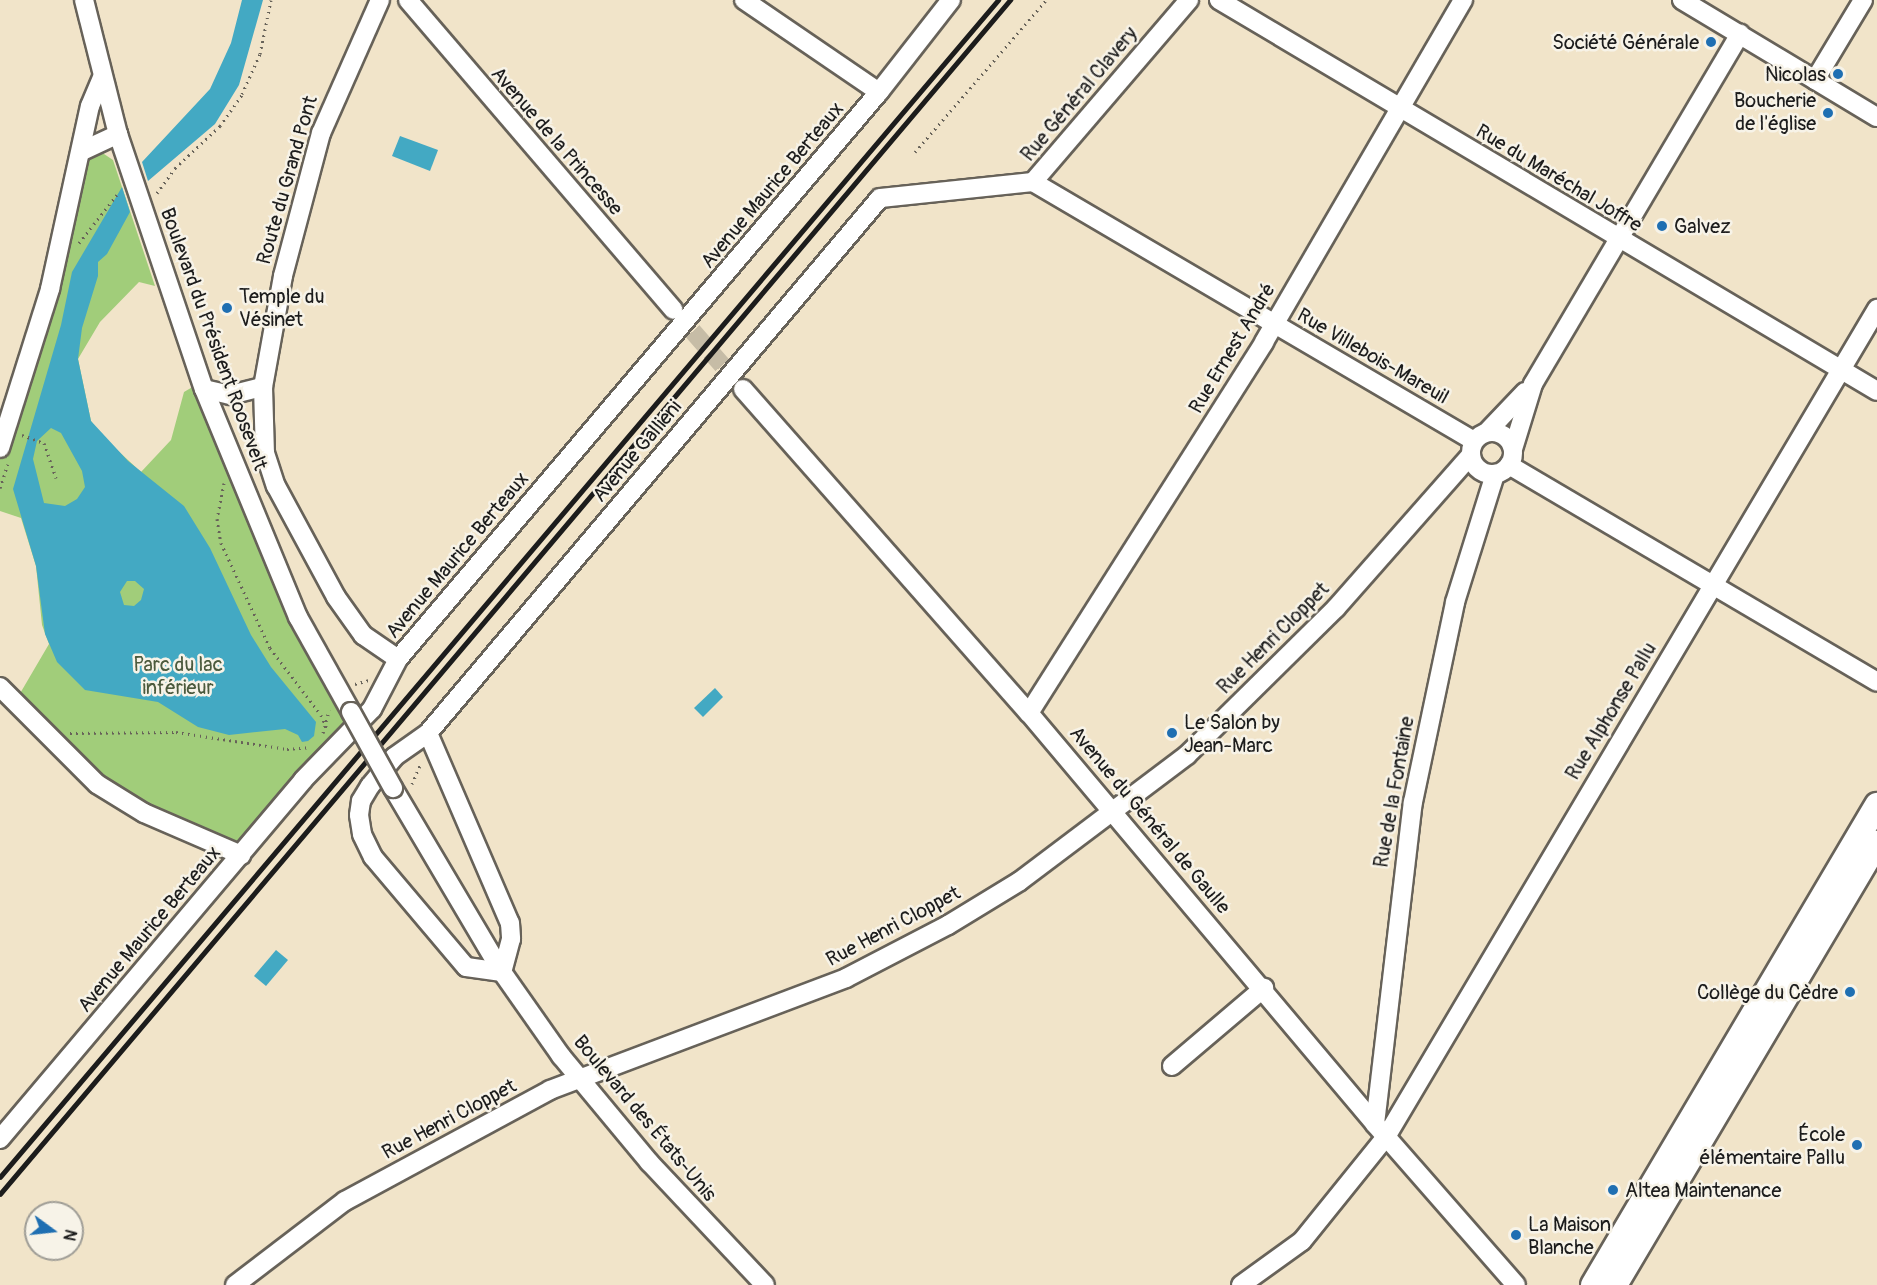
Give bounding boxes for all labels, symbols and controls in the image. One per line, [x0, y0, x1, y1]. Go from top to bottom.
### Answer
street label: Rue Général Clavery [1016, 22, 1142, 166]
place label: Société Générale [1552, 30, 1699, 54]
marker: Société Générale [1704, 35, 1718, 49]
street label: Avenue de la Princesse [486, 62, 628, 220]
place label: Nicolas [1765, 62, 1826, 86]
marker: Nicolas [1831, 67, 1845, 81]
place label: Boucherie de l'église [1734, 89, 1816, 136]
street label: Route du Grand Pont [251, 93, 323, 267]
street label: Avenue Maurice Berteaux [695, 97, 849, 273]
marker: Boucherie de l'église [1821, 106, 1835, 120]
street label: Rue du Maréchal Joffre [1472, 119, 1646, 237]
street label: Boulevard du Président Roosevelt [155, 204, 273, 474]
place label: Galvez [1674, 214, 1731, 238]
marker: Galvez [1655, 219, 1669, 233]
street label: Rue Ernest André [1184, 278, 1280, 418]
place label: Temple du Vésinet [239, 284, 325, 331]
marker: Temple du Vésinet [220, 301, 234, 315]
street label: Rue Villebois-Mareuil [1293, 303, 1453, 409]
street label: Avenue Gallieni [587, 395, 687, 507]
street label: Avenue Maurice Berteaux [380, 467, 534, 643]
street label: Rue Henri Cloppet [1212, 577, 1334, 699]
street label: Rue Alphonse Pallu [1561, 638, 1661, 784]
park label: Parc du lac inférieur [133, 653, 223, 700]
place label: Le Salon by Jean-Marc [1184, 710, 1280, 757]
street label: Rue de la Fontaine [1369, 715, 1419, 869]
street label: Avenue du Général de Gaulle [1065, 721, 1235, 919]
marker: Le Salon by Jean-Marc [1165, 726, 1179, 740]
street label: Avenue Maurice Berteaux [72, 841, 226, 1017]
street label: Rue Henri Cloppet [822, 881, 964, 971]
place label: Collège du Cèdre [1697, 980, 1838, 1004]
marker: Collège du Cèdre [1843, 985, 1857, 999]
street label: Boulevard des États-Unis [568, 1030, 722, 1206]
street label: Rue Henri Cloppet [378, 1074, 520, 1164]
place label: École élémentaire Pallu [1700, 1122, 1845, 1169]
marker: École élémentaire Pallu [1850, 1138, 1864, 1152]
place label: Altea Maintenance [1625, 1178, 1781, 1202]
marker: Altea Maintenance [1606, 1183, 1620, 1197]
north arrow [24, 1201, 84, 1261]
place label: La Maison Blanche [1528, 1212, 1611, 1259]
text: N [58, 1227, 81, 1243]
marker: La Maison Blanche [1509, 1228, 1523, 1242]

